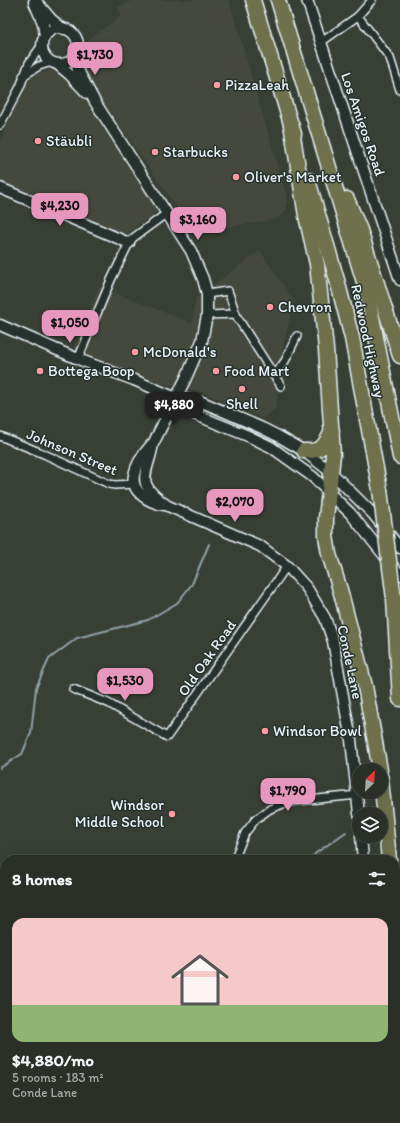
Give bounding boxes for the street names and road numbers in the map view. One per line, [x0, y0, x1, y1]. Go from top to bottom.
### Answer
street label: Los Amigos Road [337, 70, 389, 178]
street label: Redwood Highway [347, 283, 389, 399]
street label: Johnson Street [24, 425, 120, 479]
street label: Old Oak Road [174, 616, 240, 700]
street label: Conde Lane [333, 623, 367, 701]

